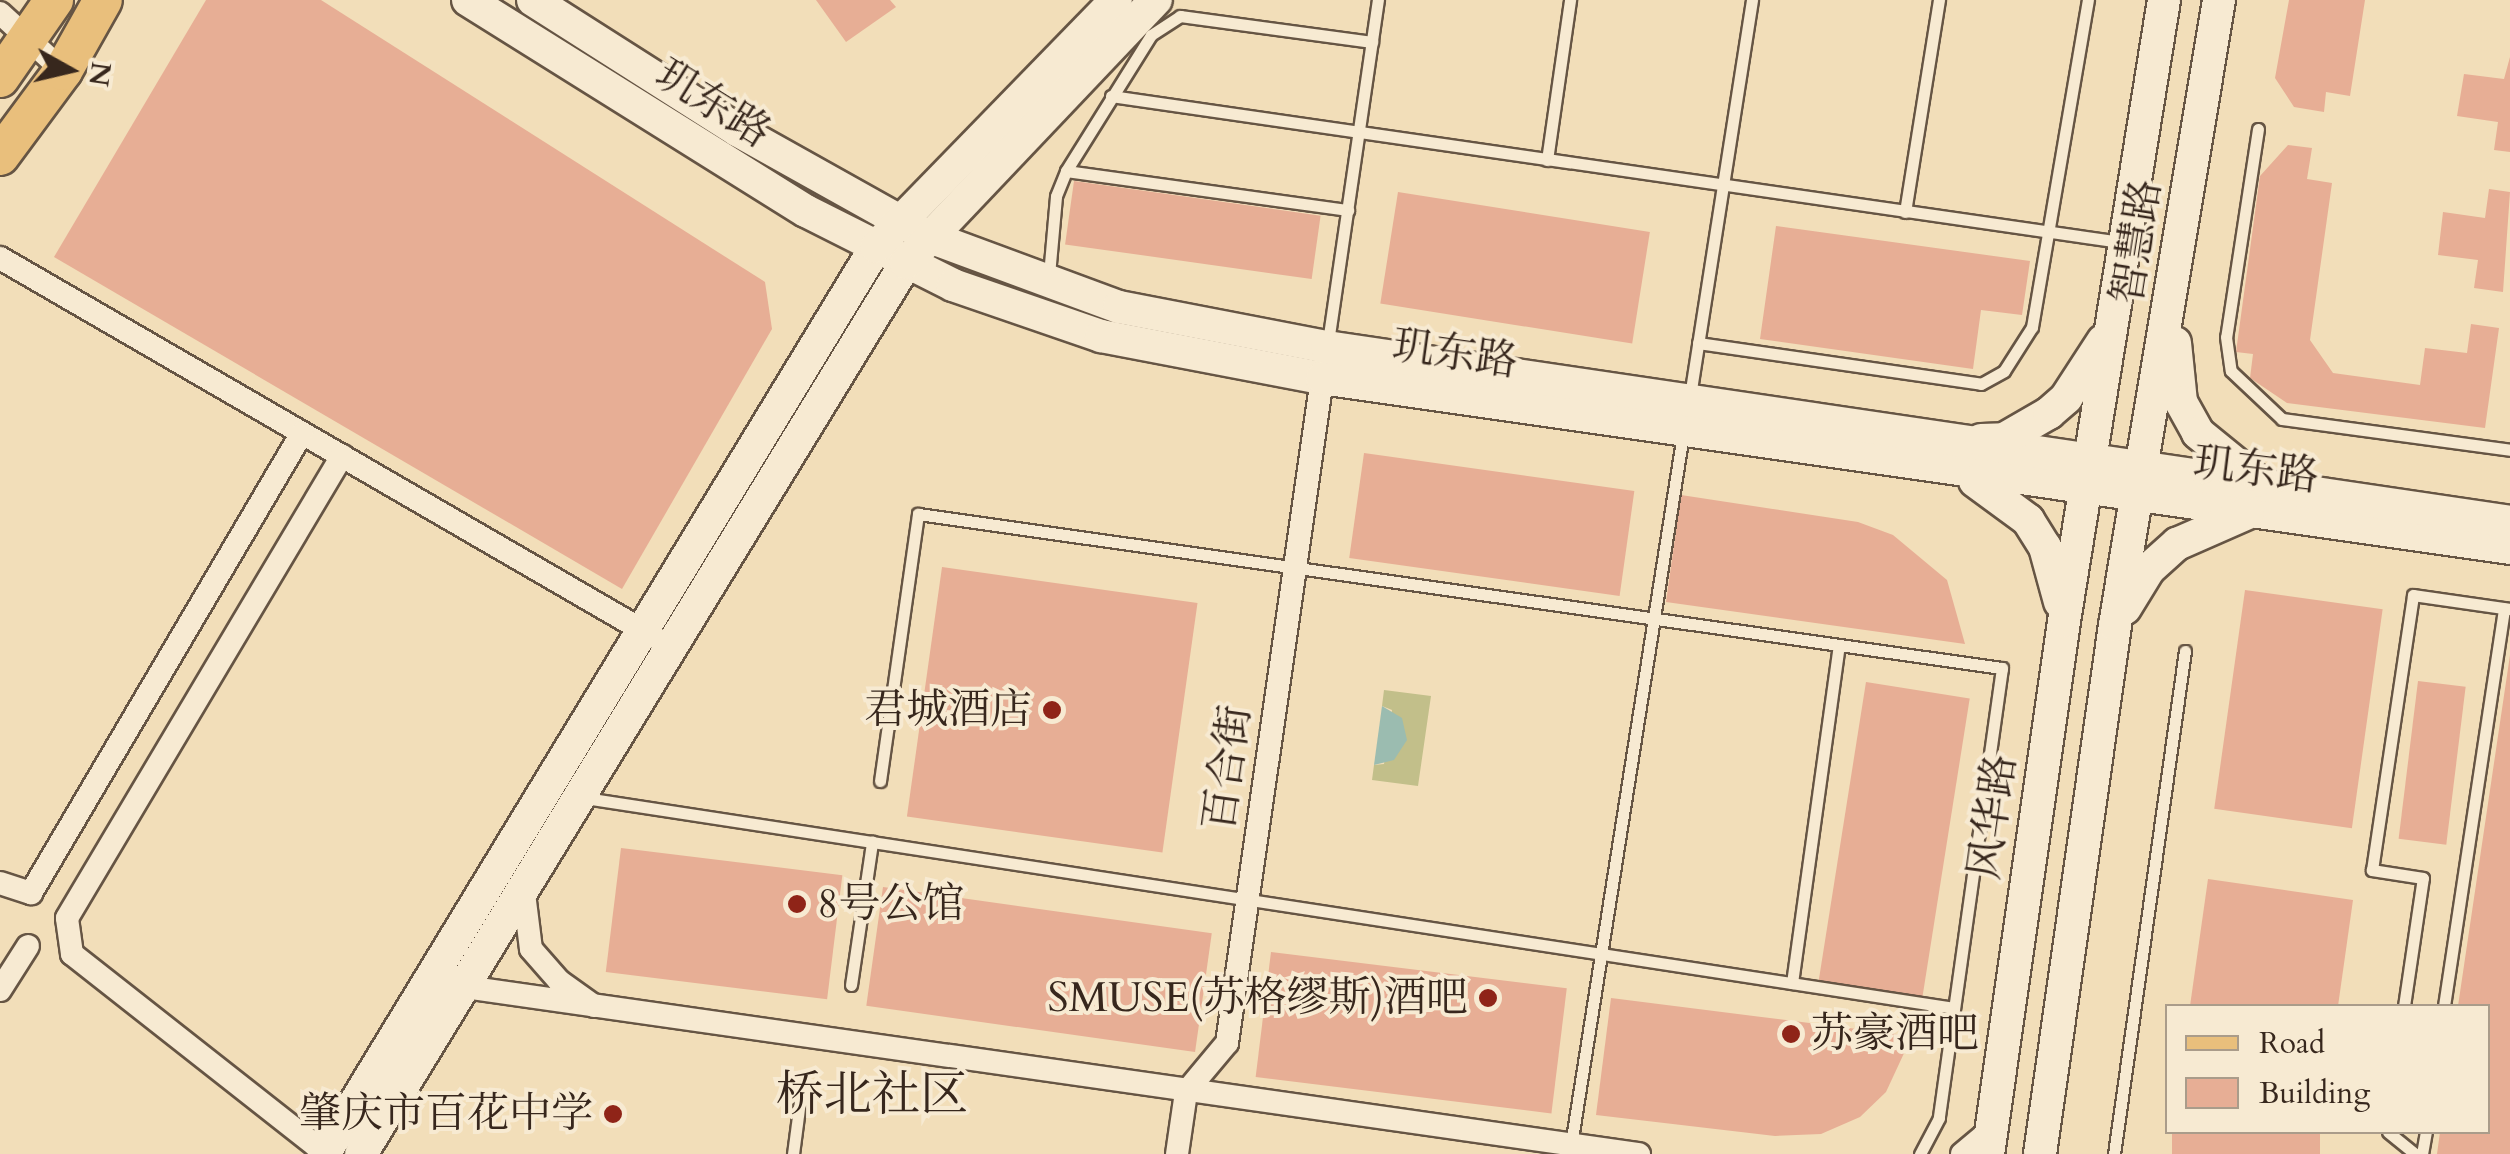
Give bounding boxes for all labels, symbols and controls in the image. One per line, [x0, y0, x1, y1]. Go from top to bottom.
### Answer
north arrow [20, 20, 120, 120]
street label: 玑东路 [646, 49, 780, 159]
text: N [79, 59, 120, 89]
street label: 智慧路 [2102, 176, 2172, 308]
street label: 玑东路 [1389, 320, 1521, 388]
street label: 玑东路 [2190, 437, 2322, 503]
place label: 君城酒店 [864, 685, 1032, 735]
marker: 君城酒店 [1041, 699, 1063, 721]
street label: 百合街 [1194, 702, 1262, 834]
street label: 风华路 [1959, 751, 2027, 883]
place label: 8号公馆 [817, 879, 965, 929]
marker: 8号公馆 [786, 893, 808, 915]
place label: SMUSE(苏格缪斯)酒吧 [1047, 973, 1468, 1023]
marker: SMUSE(苏格缪斯)酒吧 [1477, 987, 1499, 1009]
legend [2165, 1004, 2490, 1134]
place label: 苏豪酒吧 [1811, 1009, 1979, 1059]
marker: 苏豪酒吧 [1780, 1023, 1802, 1045]
text: Road [2259, 1023, 2325, 1064]
district label: 桥北社区 [776, 1066, 968, 1124]
text: Building [2259, 1073, 2370, 1114]
place label: 肇庆市百花中学 [299, 1089, 593, 1139]
marker: 肇庆市百花中学 [602, 1103, 624, 1125]

